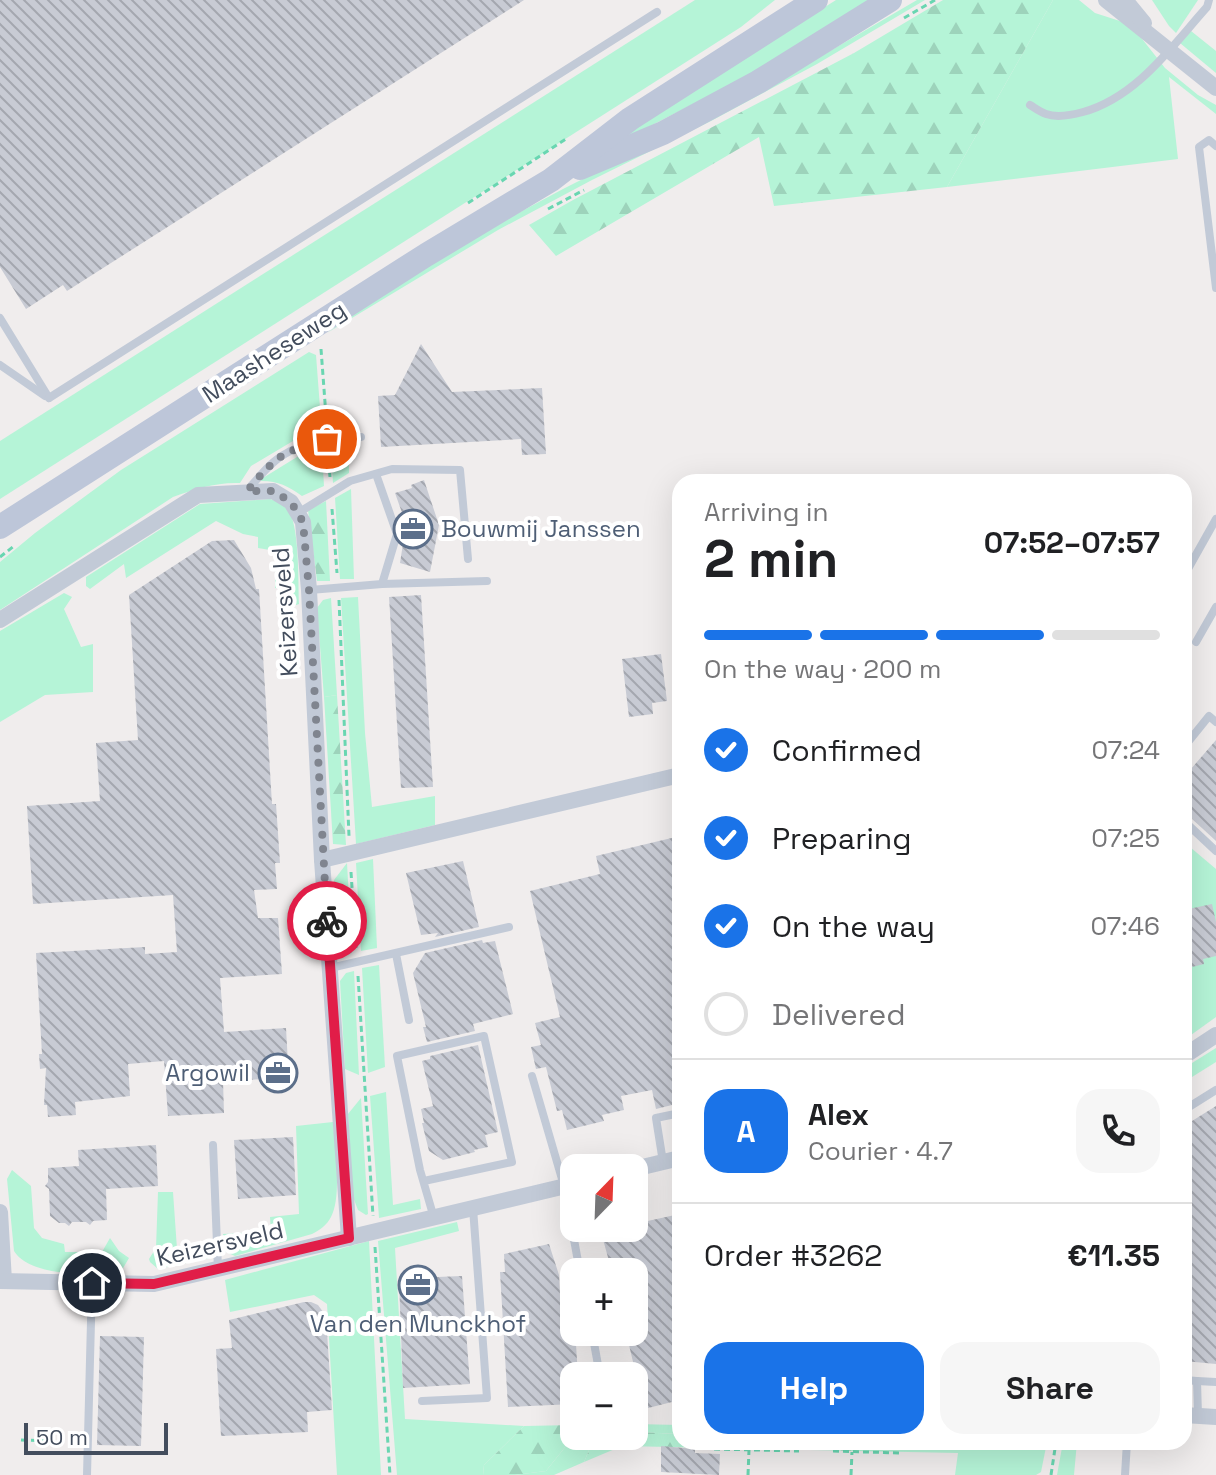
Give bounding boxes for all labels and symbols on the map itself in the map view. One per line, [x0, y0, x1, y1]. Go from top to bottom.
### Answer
street label: Maasheseweg [196, 294, 351, 410]
pin [293, 405, 361, 473]
office icon: Bouwmij Janssen [392, 508, 434, 550]
place label: Bouwmij Janssen [441, 513, 641, 544]
street label: Keizersveld [265, 546, 304, 678]
courier [287, 881, 367, 961]
office icon: Argowil [257, 1052, 299, 1094]
place label: Argowil [165, 1057, 250, 1088]
north arrow [560, 1154, 648, 1242]
street label: Keizersveld [153, 1214, 286, 1273]
pin [58, 1249, 126, 1317]
office icon: Van den Munckhof [397, 1264, 439, 1306]
place label: Van den Munckhof [310, 1308, 526, 1339]
scale bar [24, 1419, 168, 1455]

